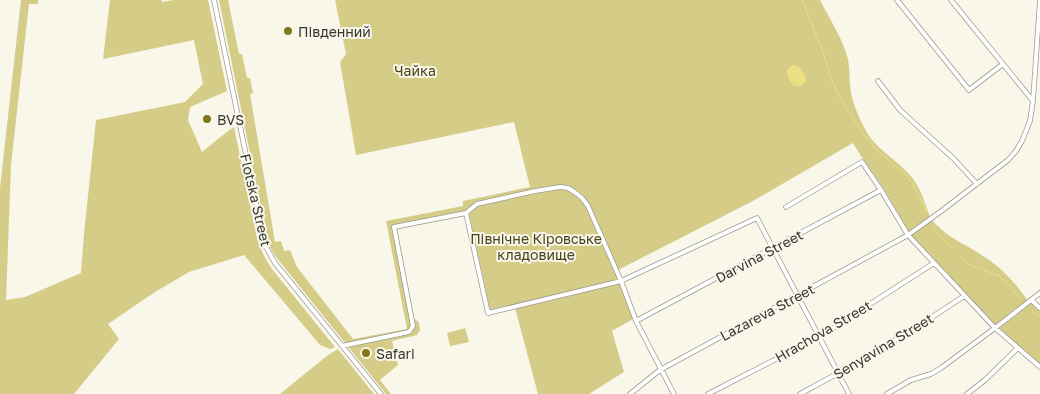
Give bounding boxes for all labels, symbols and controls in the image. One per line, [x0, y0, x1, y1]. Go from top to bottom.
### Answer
place label: Південний [298, 23, 371, 40]
marker: Південний [282, 25, 294, 37]
park label: Чайка [394, 62, 436, 79]
place label: BVS [217, 111, 244, 128]
marker: BVS [201, 113, 213, 125]
street label: Flotska Street [237, 152, 275, 248]
street label: Darvina Street [712, 226, 806, 286]
park label: Північне Кіровське кладовище [470, 230, 602, 263]
street label: Lazareva Street [717, 280, 817, 344]
street label: Hrachova Street [772, 297, 874, 365]
street label: Senyavina Street [830, 309, 936, 383]
place label: Safari [376, 345, 415, 362]
marker: Safari [360, 347, 372, 359]

